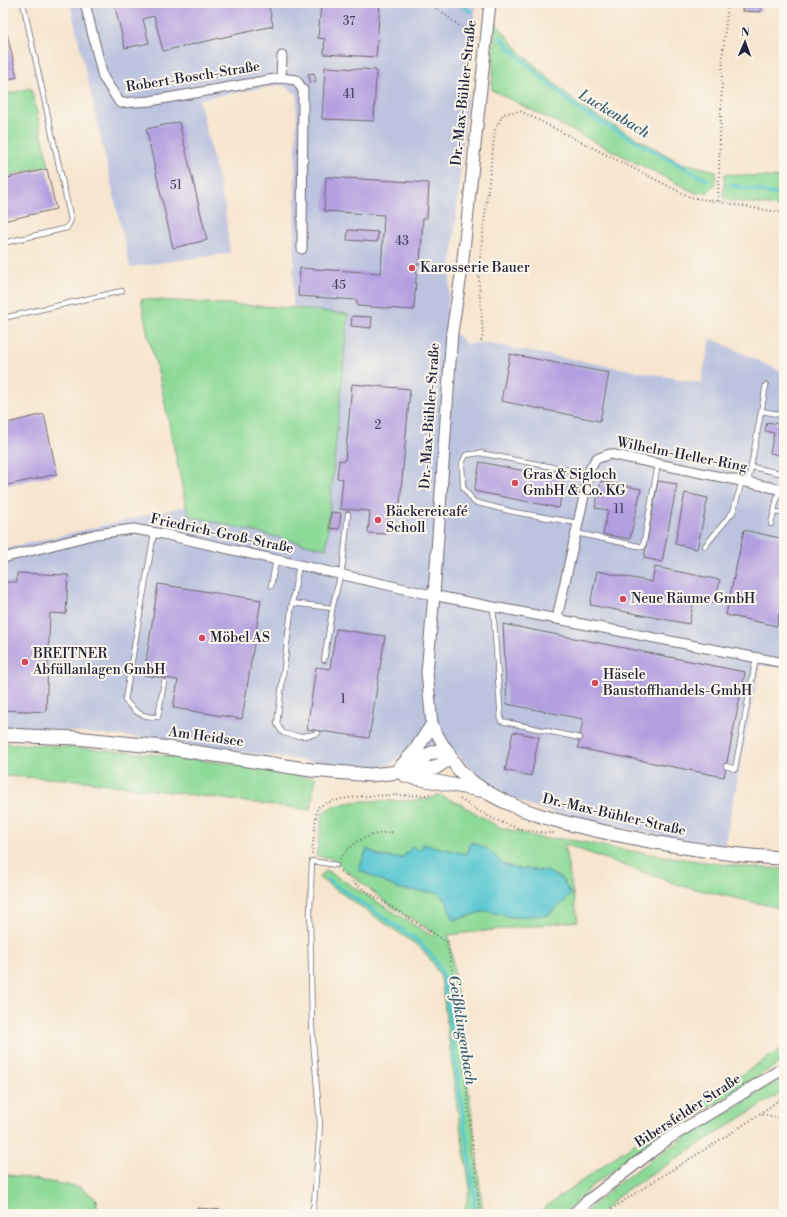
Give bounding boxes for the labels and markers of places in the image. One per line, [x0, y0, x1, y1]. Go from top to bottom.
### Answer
place label: Karosserie Bauer [420, 259, 530, 277]
marker: Karosserie Bauer [407, 263, 417, 273]
place label: Gras & Sigloch GmbH & Co. KG [523, 466, 626, 500]
marker: Gras & Sigloch GmbH & Co. KG [510, 478, 520, 488]
place label: Bäckereicafé Scholl [385, 503, 468, 537]
marker: Bäckereicafé Scholl [373, 515, 383, 525]
place label: Neue Räume GmbH [631, 590, 756, 608]
marker: Neue Räume GmbH [618, 594, 628, 604]
place label: Möbel AS [210, 629, 270, 647]
marker: Möbel AS [197, 633, 207, 643]
place label: BREITNER Abfüllanlagen GmbH [32, 645, 166, 679]
marker: BREITNER Abfüllanlagen GmbH [20, 657, 30, 667]
place label: Häsele Baustoffhandels-GmbH [602, 666, 753, 700]
marker: Häsele Baustoffhandels-GmbH [590, 678, 600, 688]

